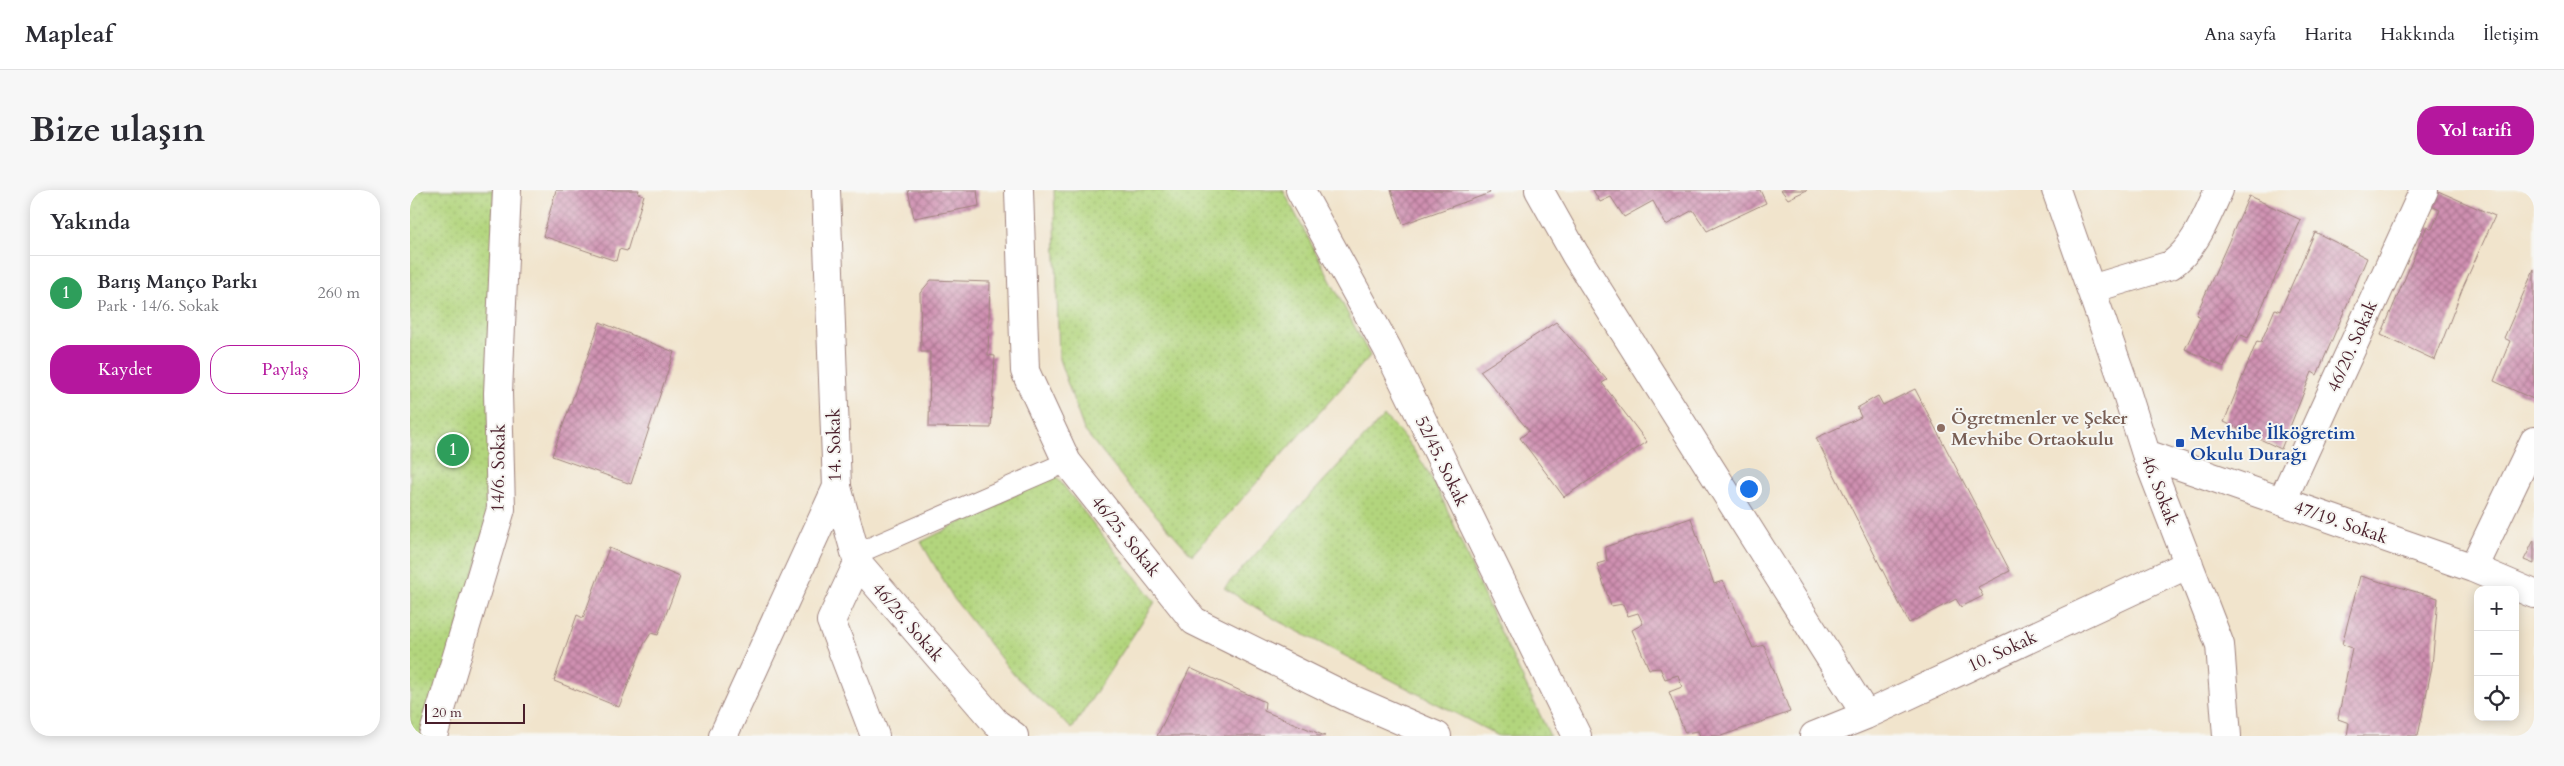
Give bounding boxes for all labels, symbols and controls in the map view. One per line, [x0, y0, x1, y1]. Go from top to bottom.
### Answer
text: Mapleaf [25, 18, 113, 51]
text: Ana sayfa [2204, 22, 2276, 47]
text: Harita [2304, 22, 2352, 47]
text: Hakkında [2380, 22, 2455, 47]
text: İletişim [2483, 22, 2539, 47]
text: Bize ulaşın [30, 106, 205, 154]
button: Yol tarifi [2417, 106, 2534, 155]
text: Yakında [50, 208, 130, 237]
text: Barış Manço Parkı [97, 269, 258, 295]
text: 1 [62, 282, 70, 304]
text: 260 m [318, 282, 360, 304]
text: Park · 14/6. Sokak [97, 295, 219, 317]
street label: 46/20. Sokak [2321, 296, 2384, 396]
button: Kaydet [50, 345, 200, 394]
button: Paylaş [210, 345, 360, 394]
place label: Ögretmenler ve Şeker Mevhibe Ortaokulu [1951, 406, 2128, 452]
street label: 14. Sokak [821, 408, 848, 482]
street label: 52/45. Sokak [1409, 412, 1474, 511]
place label: Mevhibe İlköğretim Okulu Durağı [2190, 421, 2356, 467]
marker: Ögretmenler ve Şeker Mevhibe Ortaokulu [1935, 422, 1947, 434]
street label: 14/6. Sokak [485, 423, 512, 513]
pin: 1 [437, 431, 469, 469]
marker: Mevhibe İlköğretim Okulu Durağı [2174, 437, 2186, 449]
street label: 46. Sokak [2135, 451, 2185, 529]
your location [1736, 476, 1762, 502]
street label: 46/25. Sokak [1085, 490, 1166, 583]
street label: 47/19. Sokak [2290, 495, 2392, 550]
street label: 46/26. Sokak [866, 577, 949, 668]
map controls [2474, 586, 2519, 721]
button: + [2474, 586, 2519, 631]
street label: 10. Sokak [1964, 624, 2041, 678]
button: − [2474, 631, 2519, 676]
button: locate [2474, 676, 2519, 721]
scale bar [425, 701, 525, 724]
text: 20 m [432, 703, 462, 722]

